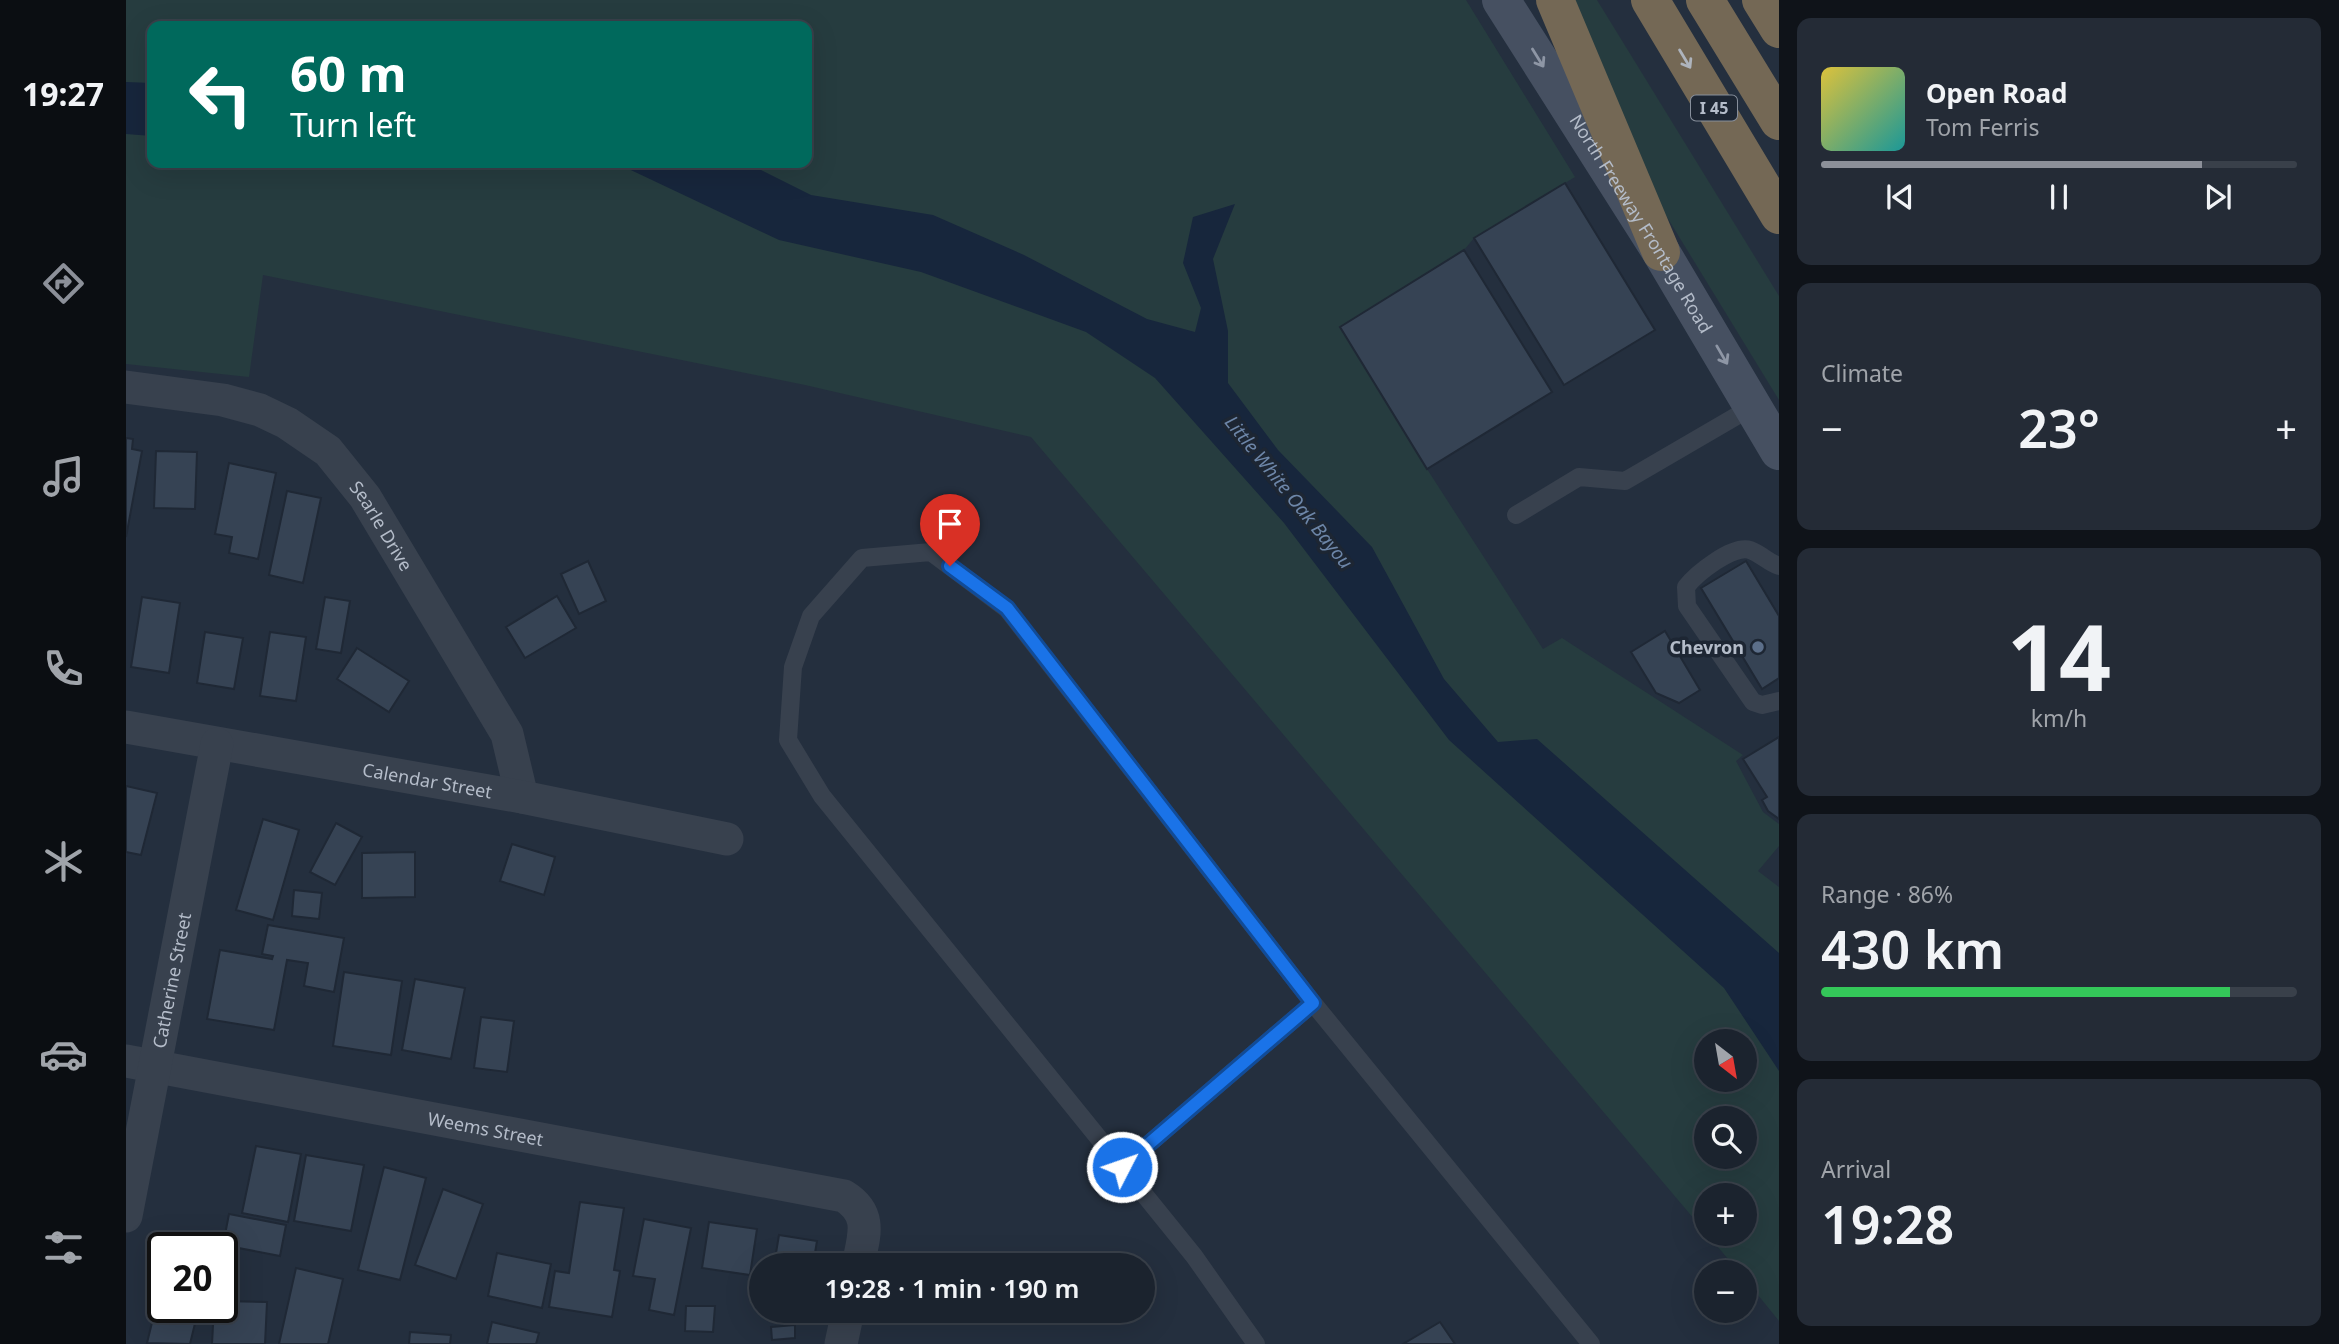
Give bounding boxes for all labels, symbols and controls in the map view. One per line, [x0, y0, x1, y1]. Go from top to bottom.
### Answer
text: 60 m [290, 40, 407, 106]
one-way arrow [1531, 47, 1545, 67]
one-way arrow [1678, 48, 1692, 68]
icon: left [175, 49, 266, 140]
text: 19:27 [22, 72, 104, 115]
text: Open Road [1926, 75, 2068, 111]
road number: I 45 [1691, 96, 1737, 120]
text: Turn left [290, 103, 416, 146]
street label: North Freeway Frontage Road [1565, 110, 1718, 337]
text: Tom Ferris [1926, 111, 2039, 143]
icon: previous [1881, 178, 1919, 216]
icon: pause [2040, 178, 2078, 216]
icon: next [2199, 178, 2237, 216]
icon: directions [39, 259, 88, 308]
one-way arrow [1715, 345, 1729, 365]
text: Climate [1821, 357, 1903, 389]
text: 23° [2018, 392, 2100, 463]
text: − [1821, 402, 1843, 454]
text: + [2275, 402, 2297, 454]
water label: Little White Oak Bayou [1219, 410, 1359, 574]
icon: music [39, 452, 88, 501]
street label: Searle Drive [345, 476, 418, 575]
pin [920, 494, 980, 566]
icon: arrive [931, 505, 969, 543]
text: 14 [2007, 594, 2111, 718]
place label: Chevron [1669, 635, 1744, 659]
marker: Chevron [1750, 639, 1766, 655]
icon: phone [39, 644, 88, 693]
text: km/h [2031, 702, 2087, 734]
street label: Calendar Street [361, 757, 494, 804]
icon: climate [39, 837, 88, 886]
text: Range · 86% [1821, 878, 1953, 910]
street label: Catherine Street [147, 910, 196, 1050]
text: 430 km [1821, 913, 2004, 984]
north arrow [1694, 1029, 1757, 1092]
map controls [1694, 1029, 1757, 1323]
icon: car [39, 1030, 88, 1079]
street label: Weems Street [426, 1106, 546, 1151]
button: search [1694, 1106, 1757, 1169]
position arrow [1085, 1130, 1159, 1204]
text: Arrival [1821, 1153, 1891, 1185]
button: + [1694, 1183, 1757, 1246]
text: 19:28 [1821, 1188, 1954, 1259]
icon: filters [39, 1223, 88, 1272]
speed limit sign: 20 [147, 1232, 238, 1323]
button: − [1694, 1260, 1757, 1323]
text: 19:28 · 1 min · 190 m [825, 1270, 1079, 1306]

